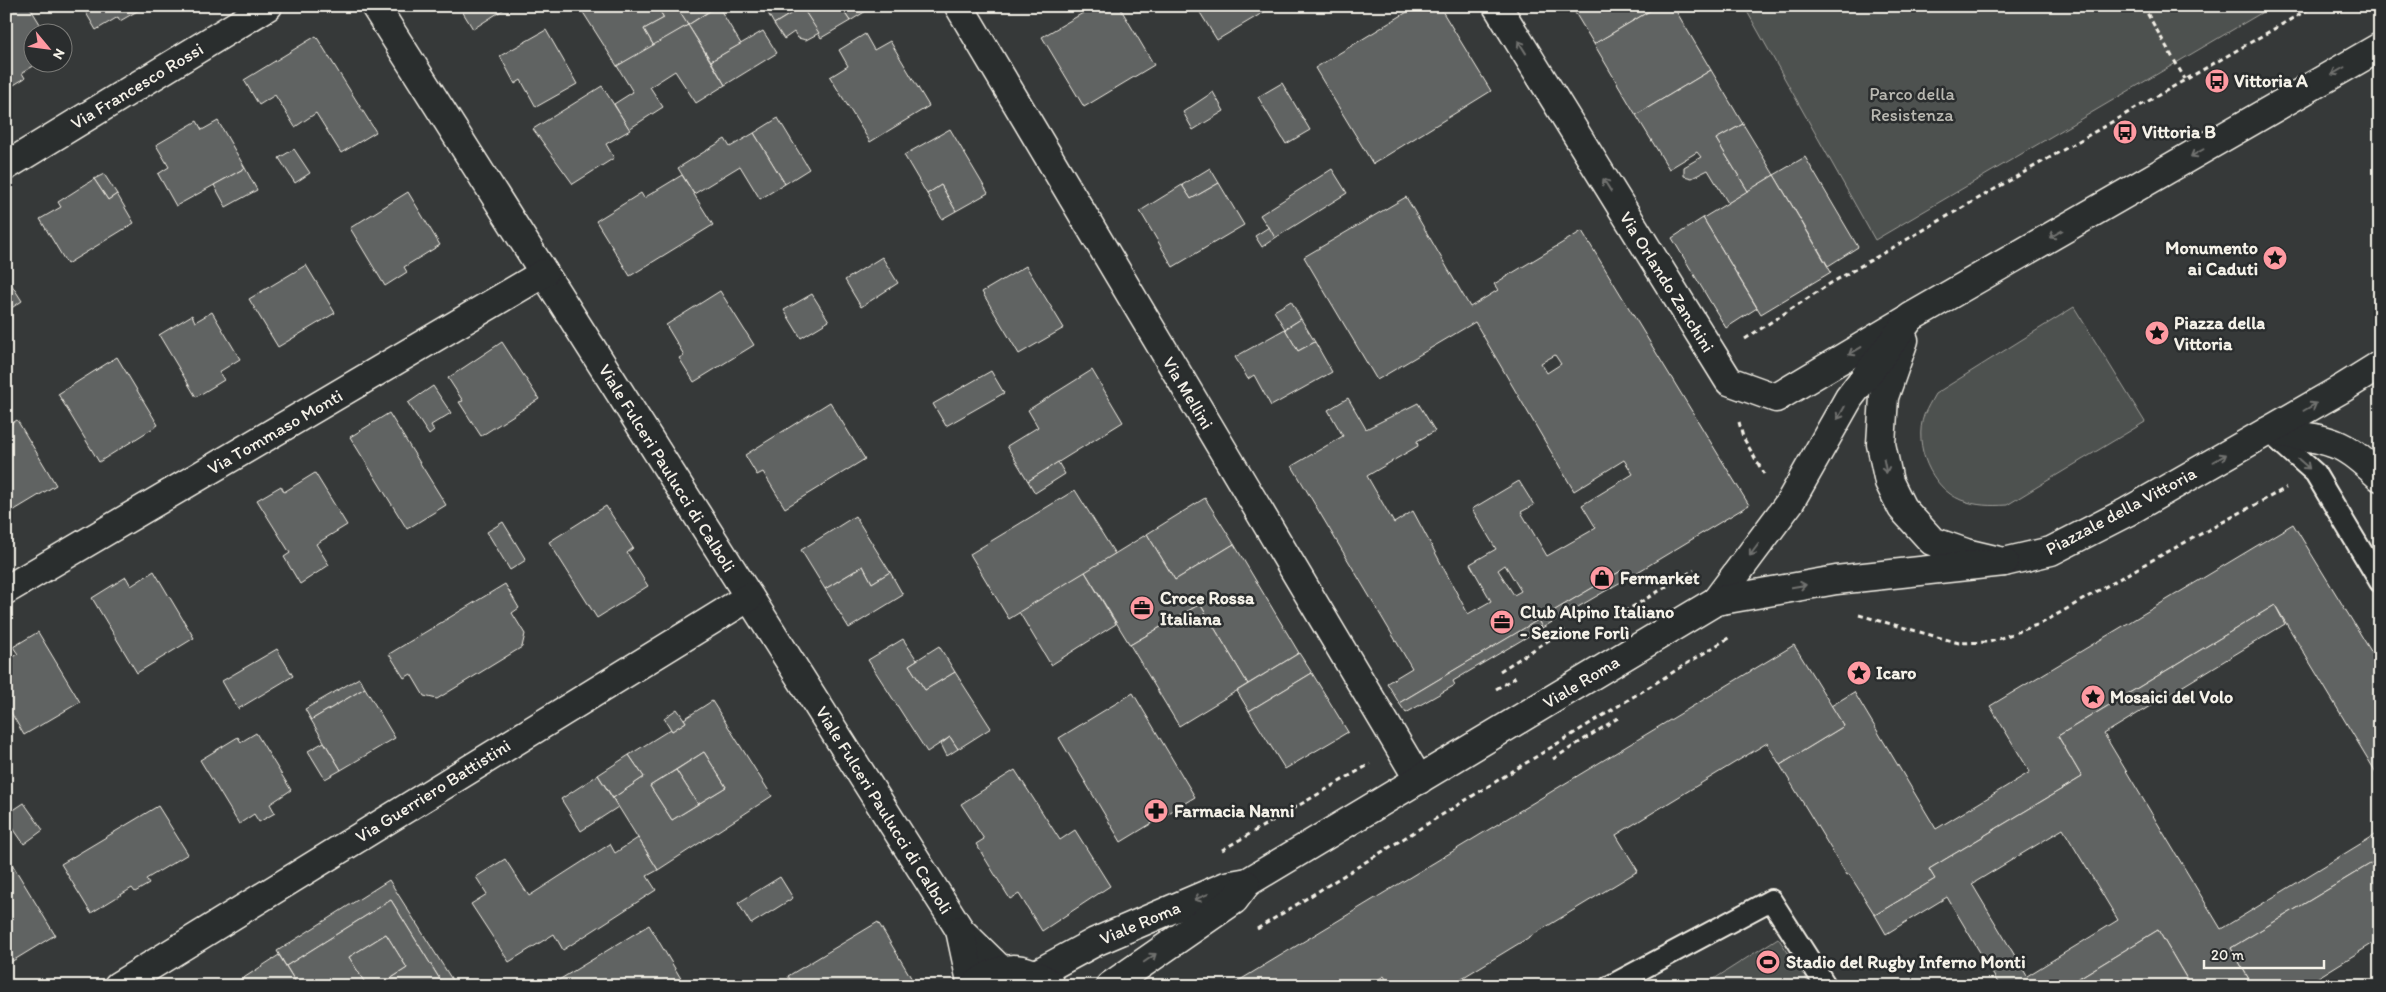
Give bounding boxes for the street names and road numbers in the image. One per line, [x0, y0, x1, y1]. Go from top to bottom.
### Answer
street label: Via Francesco Rossi [67, 38, 207, 134]
street label: Via Orlando Zanchini [1615, 208, 1719, 356]
street label: Via Mellini [1158, 353, 1218, 433]
street label: Viale Fulceri Paulucci di Calboli [594, 360, 740, 576]
street label: Via Tommaso Monti [203, 384, 347, 480]
street label: Piazzale della Vittoria [2042, 462, 2201, 560]
street label: Viale Roma [1539, 650, 1623, 713]
street label: Viale Fulceri Paulucci di Calboli [811, 702, 957, 918]
street label: Via Guerriero Battistini [351, 734, 515, 848]
street label: Viale Roma [1096, 896, 1184, 950]

